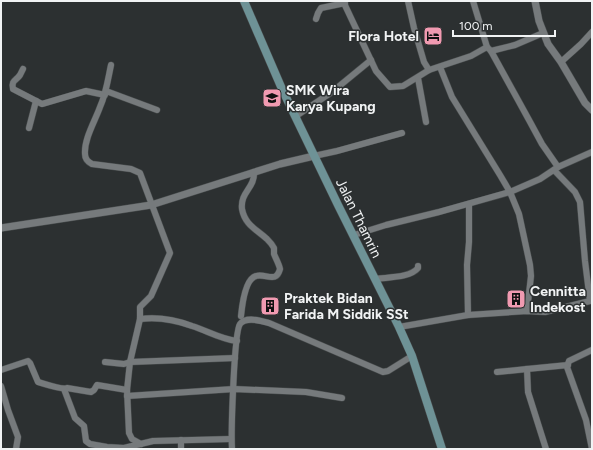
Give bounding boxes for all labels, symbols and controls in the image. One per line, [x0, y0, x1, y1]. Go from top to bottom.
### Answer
scale bar [453, 12, 555, 38]
text: 100 m [459, 19, 493, 33]
hotel icon: Flora Hotel [422, 25, 444, 47]
place label: Flora Hotel [348, 28, 419, 45]
place label: SMK Wira Karya Kupang [286, 82, 376, 115]
school or university icon: SMK Wira Karya Kupang [261, 87, 283, 109]
street label: Jalan Thamrin [332, 176, 385, 261]
place label: Cennitta Indekost [530, 283, 586, 316]
building icon: Cennitta Indekost [505, 288, 527, 310]
place label: Praktek Bidan Farida M Siddik SSt [284, 290, 409, 323]
building icon: Praktek Bidan Farida M Siddik SSt [259, 295, 281, 317]

